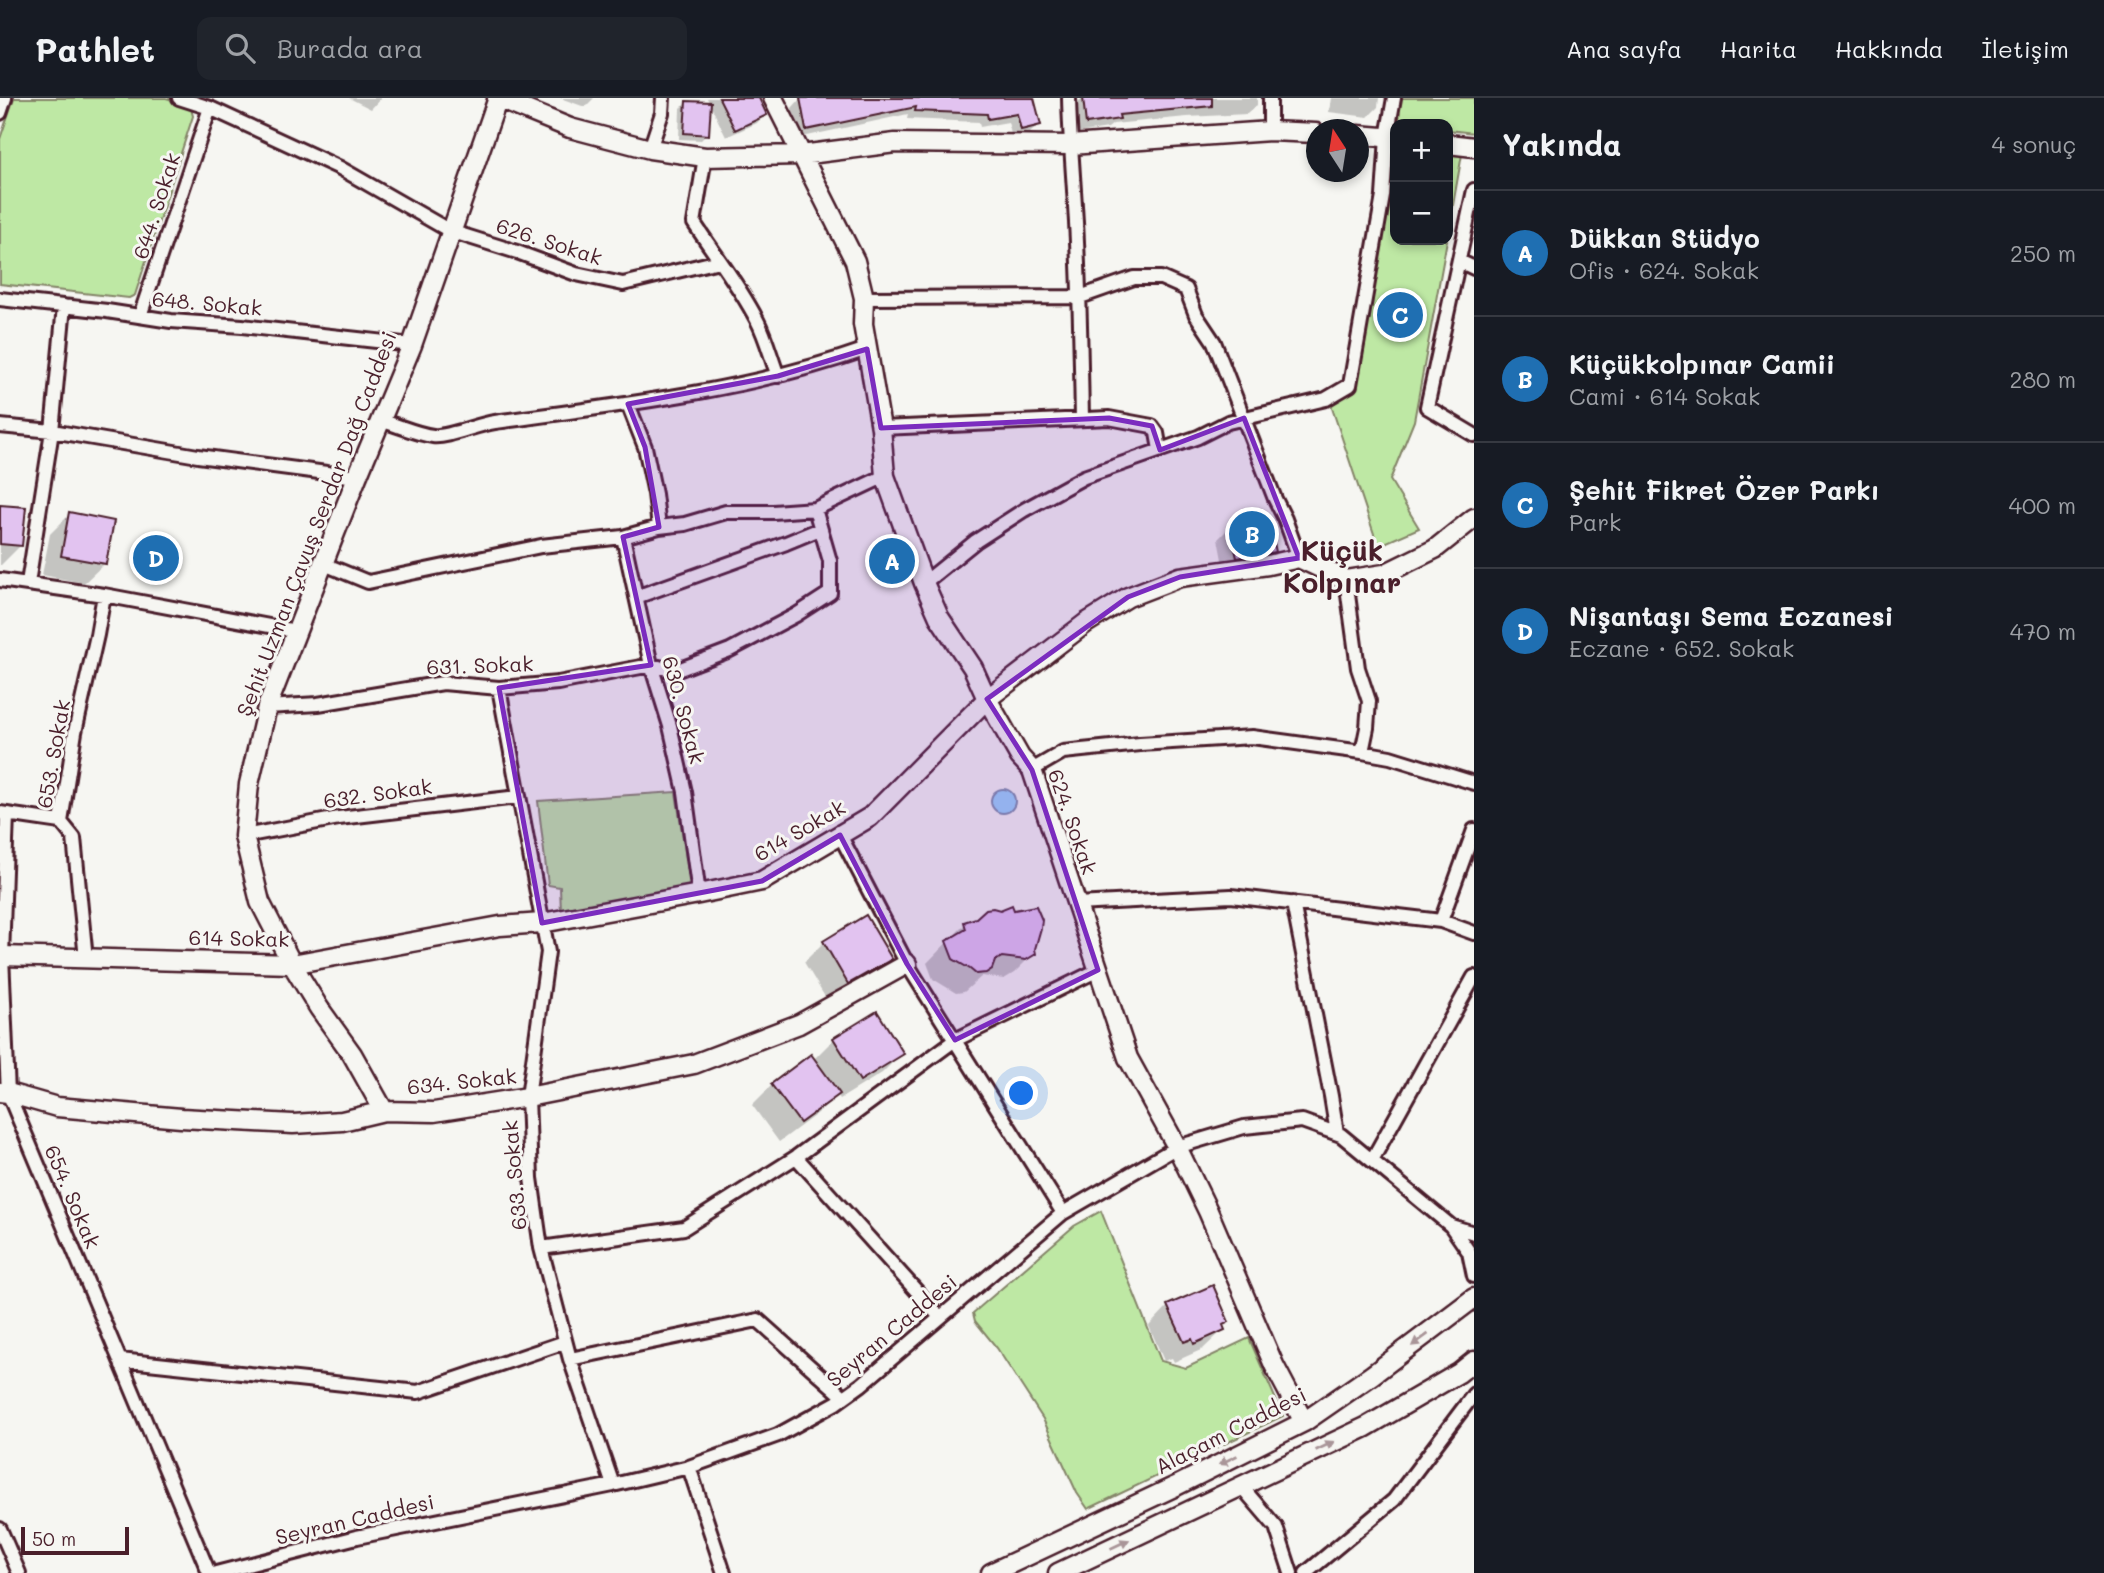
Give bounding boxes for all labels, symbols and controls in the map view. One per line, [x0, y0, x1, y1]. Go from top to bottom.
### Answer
search box [197, 17, 687, 80]
text: Pathlet [35, 27, 155, 70]
icon: search [221, 29, 259, 67]
text: Burada ara [277, 31, 423, 65]
text: Ana sayfa [1566, 33, 1682, 64]
text: Harita [1720, 33, 1797, 64]
text: Hakkında [1835, 33, 1944, 64]
text: İletişim [1982, 33, 2069, 64]
north arrow [1306, 119, 1369, 182]
map controls [1390, 119, 1453, 245]
button: + [1390, 119, 1453, 182]
text: Yakında [1502, 124, 1621, 164]
text: 4 sonuç [1991, 129, 2076, 159]
street label: 644. Sokak [126, 149, 185, 262]
button: − [1390, 182, 1453, 245]
street label: 626. Sokak [493, 211, 606, 270]
text: Dükkan Stüdyo [1569, 221, 1760, 255]
text: A [1517, 238, 1533, 268]
text: 250 m [2010, 238, 2076, 268]
text: Ofis · 624. Sokak [1569, 255, 1759, 285]
street label: 648. Sokak [151, 284, 263, 321]
pin: C [1377, 289, 1423, 341]
street label: Şehit Uzman Çavuş Serdar Dağ Caddesi [229, 327, 402, 720]
text: Küçükkolpınar Camii [1569, 347, 1835, 381]
text: B [1517, 364, 1533, 394]
text: 280 m [2009, 364, 2076, 394]
text: Cami · 614 Sokak [1569, 381, 1760, 411]
text: Şehit Fikret Özer Parkı [1569, 473, 1880, 507]
text: C [1516, 490, 1534, 520]
text: 400 m [2008, 490, 2076, 520]
text: Park [1569, 507, 1621, 537]
pin: B [1229, 508, 1275, 560]
pin: D [133, 532, 179, 584]
district label: Küçük Kolpınar [1283, 532, 1401, 600]
pin: A [869, 535, 915, 587]
text: Nişantaşı Sema Eczanesi [1569, 599, 1893, 633]
text: D [1517, 616, 1533, 646]
text: 470 m [2010, 616, 2076, 646]
text: Eczane · 652. Sokak [1569, 633, 1794, 663]
street label: 631. Sokak [426, 649, 534, 680]
street label: 630. Sokak [657, 653, 712, 766]
street label: 653. Sokak [30, 697, 75, 810]
street label: 624. Sokak [1043, 765, 1104, 878]
street label: 632. Sokak [322, 772, 434, 813]
street label: 614 Sokak [749, 793, 850, 867]
street label: 614 Sokak [188, 923, 290, 952]
street label: 634. Sokak [406, 1061, 518, 1100]
your location [1004, 1076, 1038, 1110]
street label: 633. Sokak [495, 1119, 532, 1231]
street label: 654. Sokak [39, 1141, 107, 1252]
street label: Seyran Caddesi [820, 1267, 962, 1392]
one-way arrow [1411, 1333, 1429, 1347]
street label: Alaçam Caddesi [1150, 1380, 1310, 1479]
one-way arrow [1315, 1440, 1335, 1452]
one-way arrow [1218, 1455, 1238, 1466]
street label: Seyran Caddesi [273, 1487, 437, 1550]
scale bar [21, 1524, 130, 1556]
text: 50 m [32, 1526, 76, 1551]
one-way arrow [1110, 1538, 1130, 1550]

